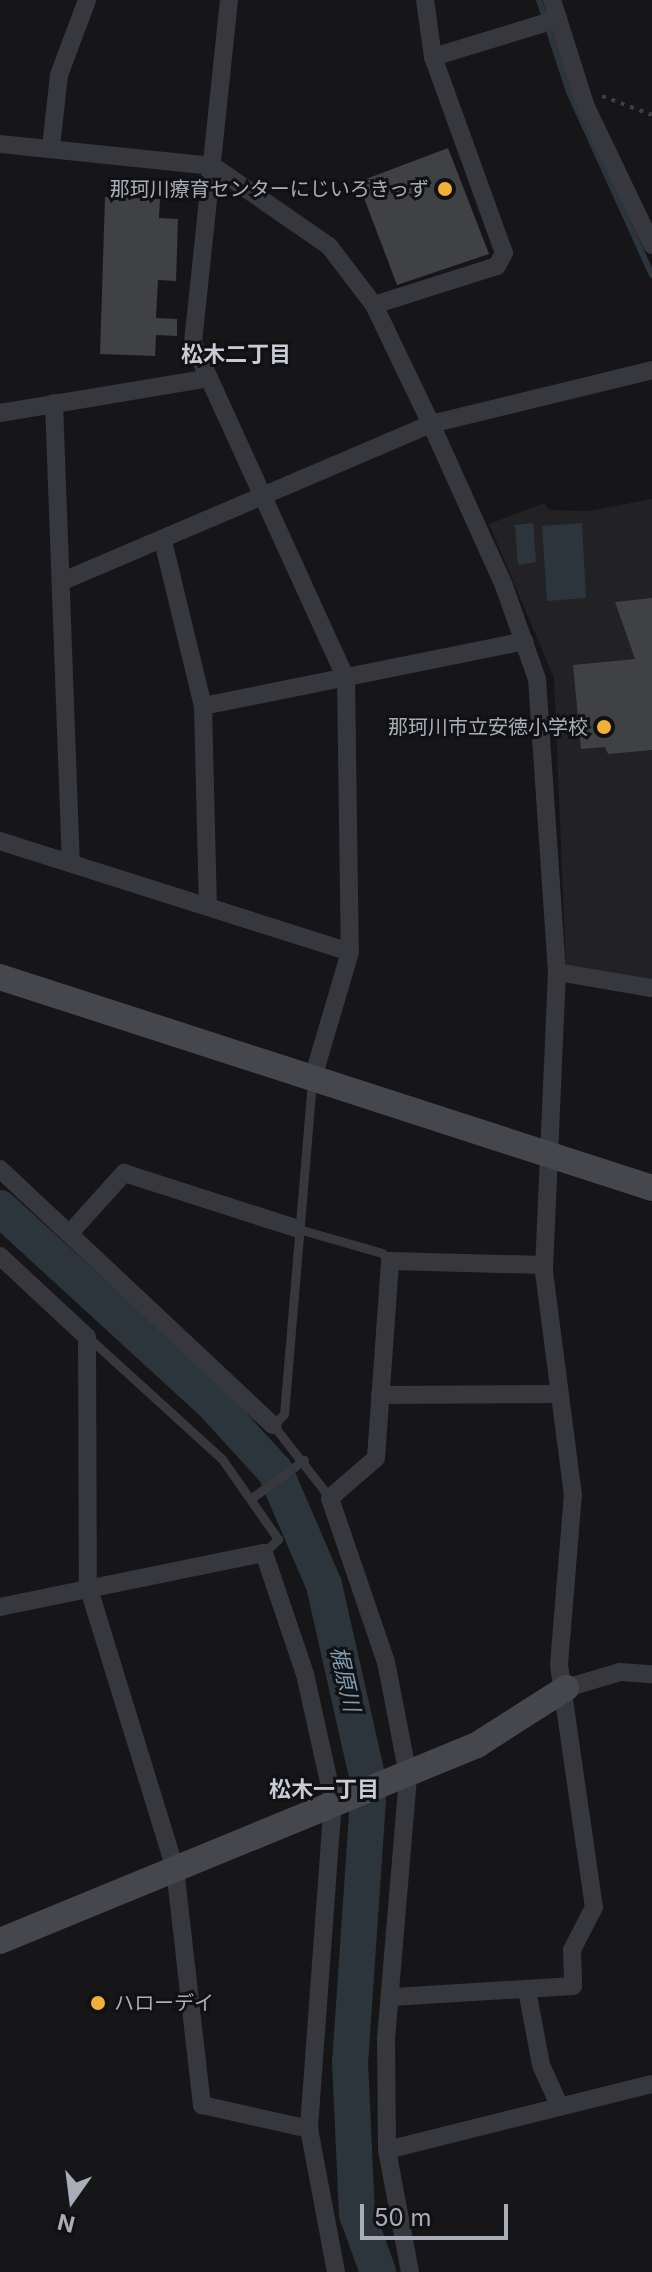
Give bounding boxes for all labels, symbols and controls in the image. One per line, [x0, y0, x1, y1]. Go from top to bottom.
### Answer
place label: 那珂川療育センターにじいろきっず [109, 177, 429, 201]
marker: 那珂川療育センターにじいろきっず [436, 180, 454, 198]
district label: 松木二丁目 [181, 342, 291, 368]
place label: 那珂川市立安徳小学校 [388, 715, 588, 739]
marker: 那珂川市立安徳小学校 [595, 718, 613, 736]
water label: 梶原川 [325, 1644, 365, 1714]
district label: 松木一丁目 [269, 1777, 379, 1803]
place label: ハローデイ [114, 1991, 214, 2015]
marker: ハローデイ [89, 1994, 107, 2012]
north arrow [32, 2160, 112, 2240]
scale bar [364, 2188, 512, 2238]
text: 50 m [374, 2203, 432, 2232]
text: N [55, 2209, 77, 2238]

